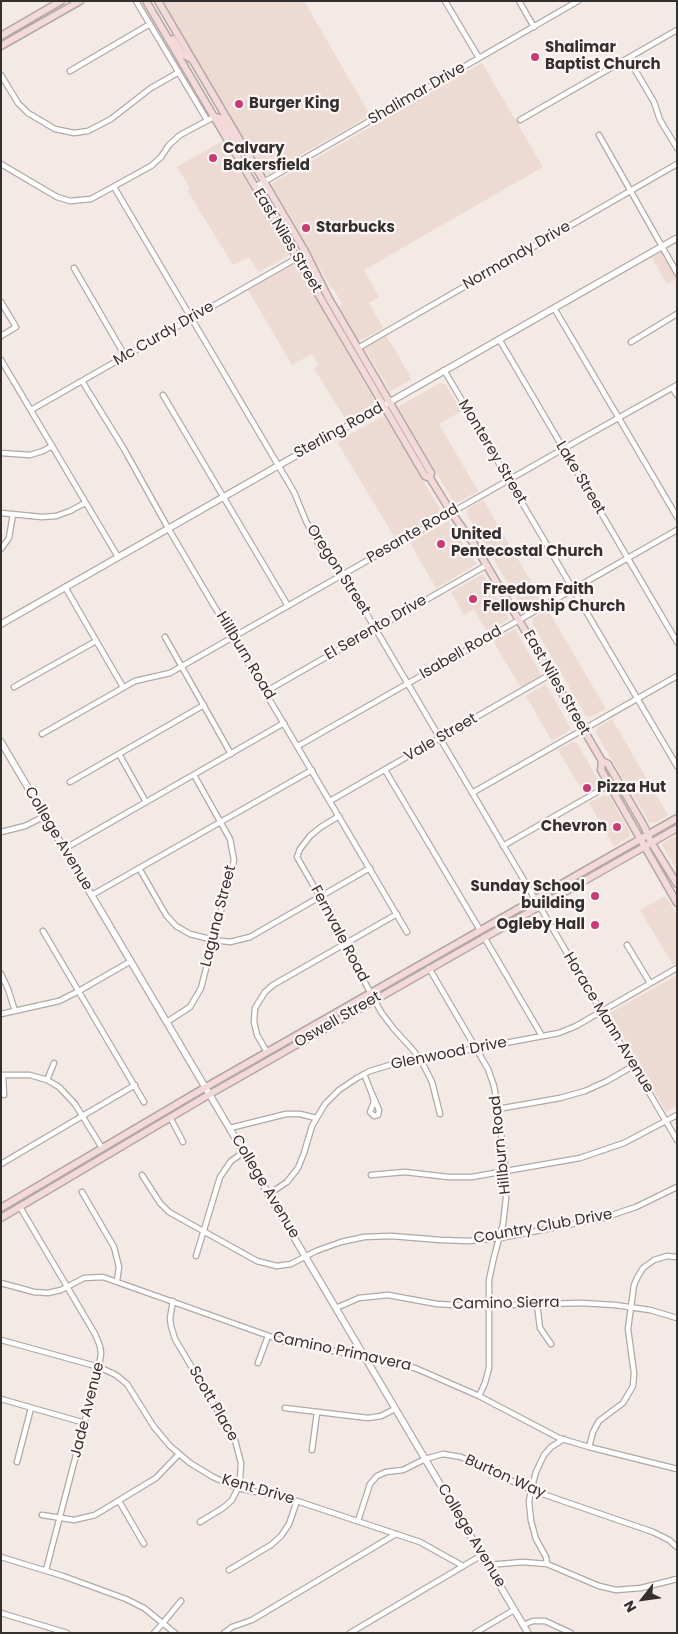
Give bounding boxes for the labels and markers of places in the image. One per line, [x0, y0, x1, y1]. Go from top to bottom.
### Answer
place label: Shalimar Baptist Church [545, 39, 661, 74]
marker: Shalimar Baptist Church [529, 51, 541, 63]
place label: Burger King [249, 95, 340, 113]
marker: Burger King [233, 98, 245, 110]
place label: Calvary Bakersfield [223, 140, 310, 175]
marker: Calvary Bakersfield [207, 152, 219, 164]
place label: Starbucks [316, 219, 395, 237]
marker: Starbucks [300, 222, 312, 234]
place label: United Pentecostal Church [451, 526, 603, 561]
marker: United Pentecostal Church [435, 538, 447, 550]
place label: Freedom Faith Fellowship Church [483, 581, 625, 616]
marker: Freedom Faith Fellowship Church [467, 593, 479, 605]
place label: Pizza Hut [597, 779, 666, 797]
marker: Pizza Hut [581, 782, 593, 794]
place label: Chevron [541, 818, 607, 836]
marker: Chevron [611, 821, 623, 833]
place label: Sunday School building [471, 878, 585, 913]
marker: Sunday School building [589, 890, 601, 902]
place label: Ogleby Hall [497, 916, 585, 934]
marker: Ogleby Hall [589, 919, 601, 931]

